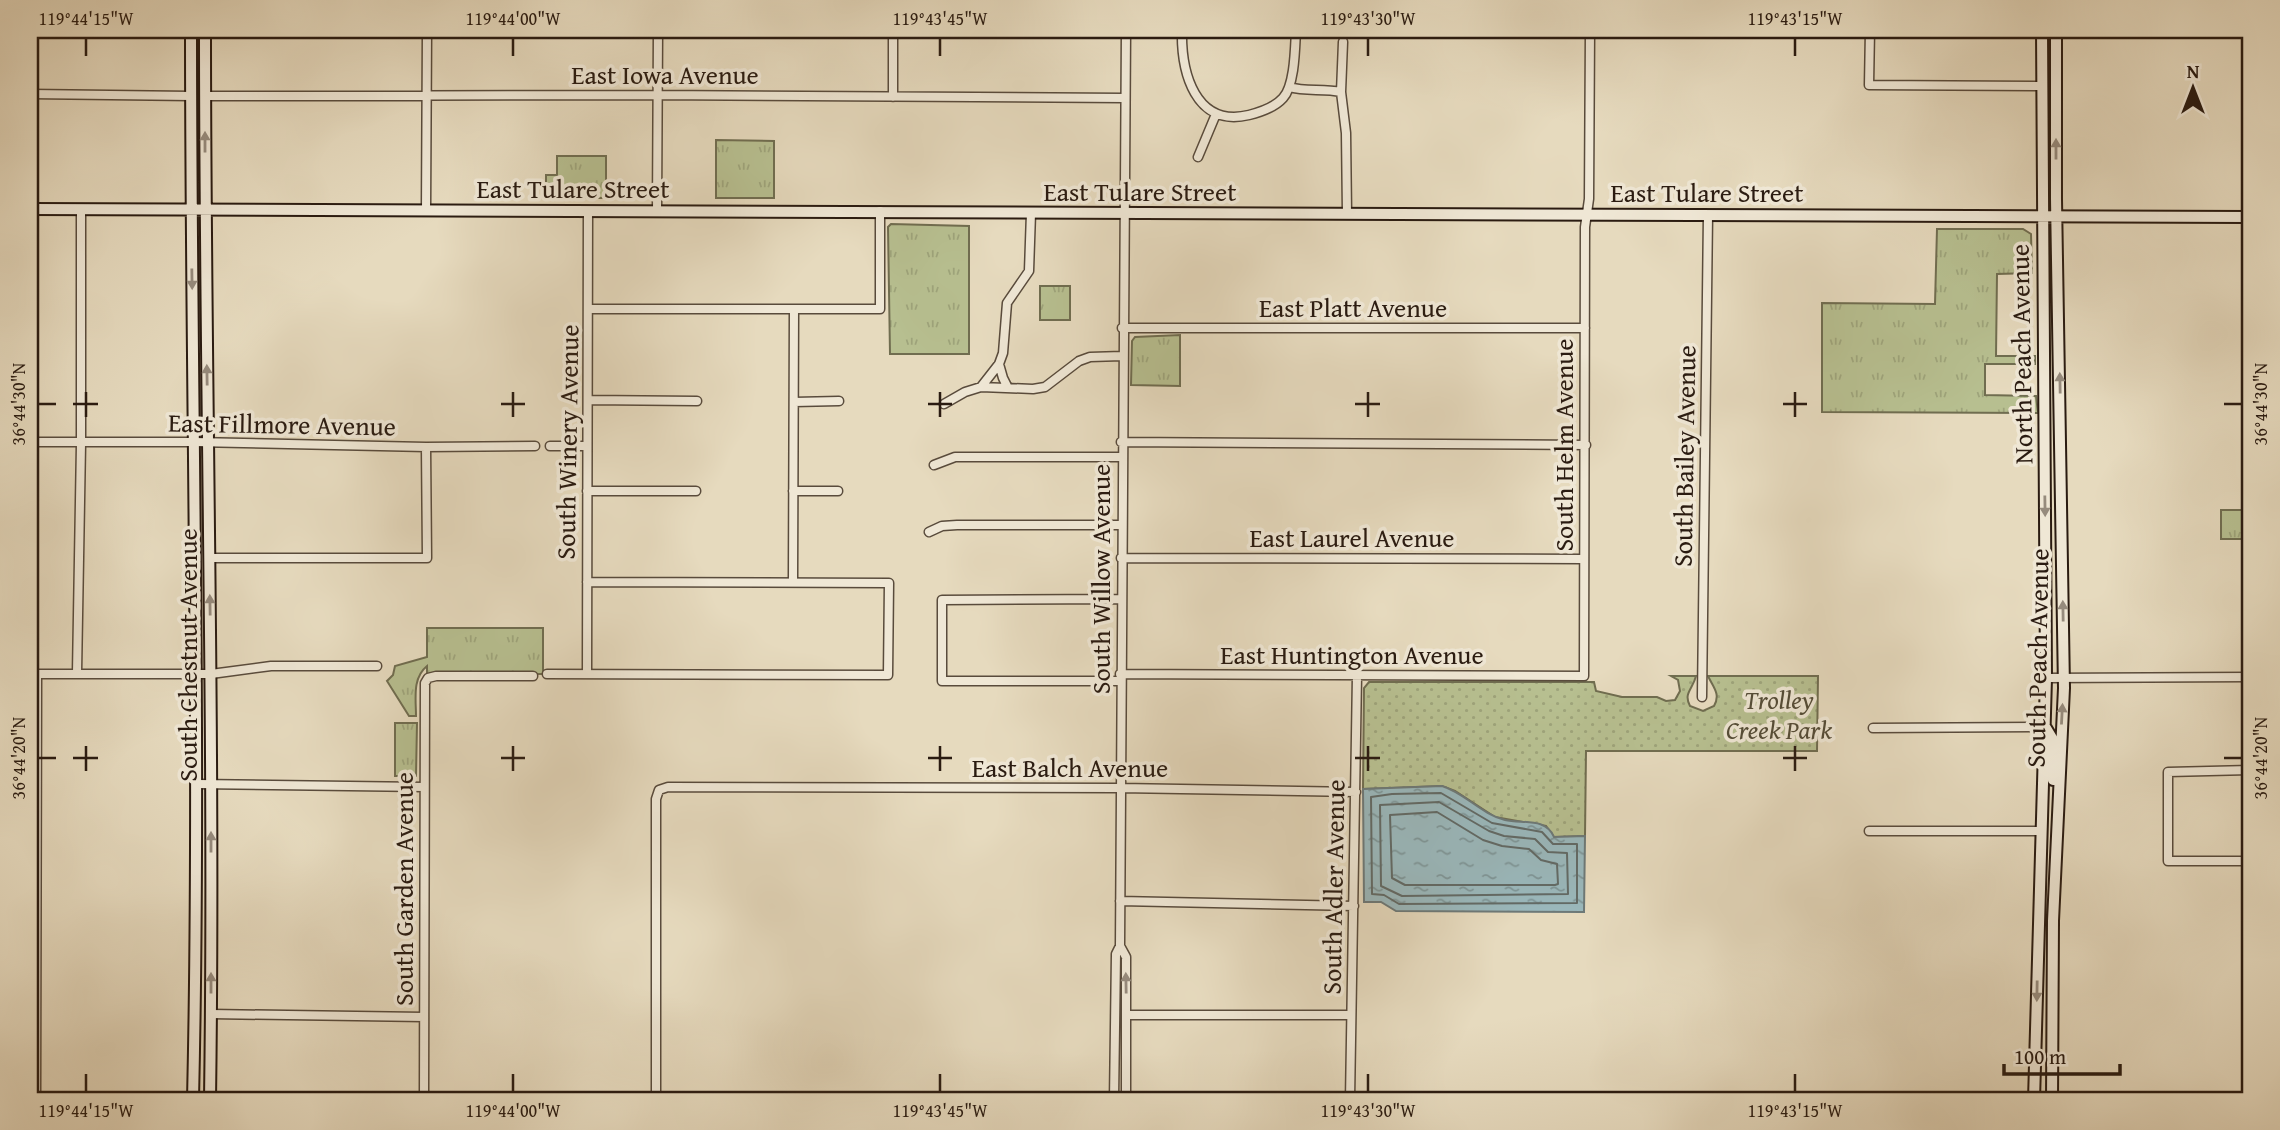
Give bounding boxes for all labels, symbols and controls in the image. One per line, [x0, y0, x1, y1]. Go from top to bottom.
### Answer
text: 119°44'15"W [39, 5, 134, 32]
text: 119°44'00"W [466, 5, 561, 32]
text: 119°43'45"W [893, 5, 988, 32]
text: 119°43'30"W [1321, 5, 1416, 32]
text: 119°43'15"W [1748, 5, 1843, 32]
north arrow [2158, 52, 2228, 122]
street label: East Iowa Avenue [571, 55, 759, 94]
text: N [2187, 57, 2200, 85]
one-way arrow [199, 131, 211, 153]
one-way arrow [2050, 137, 2062, 159]
street label: East Tulare Street [477, 169, 669, 208]
street label: East Tulare Street [1044, 172, 1236, 211]
street label: East Tulare Street [1611, 173, 1803, 212]
street label: North Peach Avenue [2000, 244, 2042, 464]
one-way arrow [186, 268, 197, 290]
street label: East Platt Avenue [1259, 288, 1447, 327]
street label: South Winery Avenue [545, 324, 589, 560]
street label: South Helm Avenue [1544, 338, 1583, 552]
street label: South Bailey Avenue [1663, 345, 1705, 567]
text: 36°44'30"N [5, 362, 32, 445]
text: 36°44'30"N [2247, 362, 2274, 445]
one-way arrow [201, 363, 213, 385]
one-way arrow [2054, 372, 2066, 394]
street label: East Fillmore Avenue [168, 403, 396, 445]
street label: South Willow Avenue [1081, 464, 1120, 694]
one-way arrow [2039, 495, 2051, 517]
street label: East Laurel Avenue [1249, 518, 1455, 557]
street label: South Chestnut Avenue [168, 528, 207, 782]
street label: South Peach Avenue [2016, 548, 2058, 768]
one-way arrow [204, 594, 216, 616]
one-way arrow [2057, 599, 2068, 621]
street label: East Huntington Avenue [1220, 635, 1484, 674]
park label: Trolley Creek Park [1726, 680, 1832, 749]
one-way arrow [2057, 703, 2068, 725]
text: 36°44'20"N [5, 716, 32, 799]
text: 36°44'20"N [2247, 716, 2274, 799]
street label: East Balch Avenue [972, 748, 1168, 787]
street label: South Garden Avenue [384, 772, 423, 1006]
street label: South Adler Avenue [1312, 779, 1354, 995]
one-way arrow [205, 831, 217, 853]
one-way arrow [205, 972, 217, 994]
one-way arrow [1120, 972, 1132, 994]
one-way arrow [2031, 980, 2043, 1002]
scale bar [2004, 1032, 2119, 1076]
text: 100 m [2014, 1041, 2066, 1072]
text: 119°44'15"W [39, 1097, 134, 1124]
text: 119°44'00"W [466, 1097, 561, 1124]
text: 119°43'45"W [893, 1097, 988, 1124]
text: 119°43'30"W [1321, 1097, 1416, 1124]
text: 119°43'15"W [1748, 1097, 1843, 1124]

